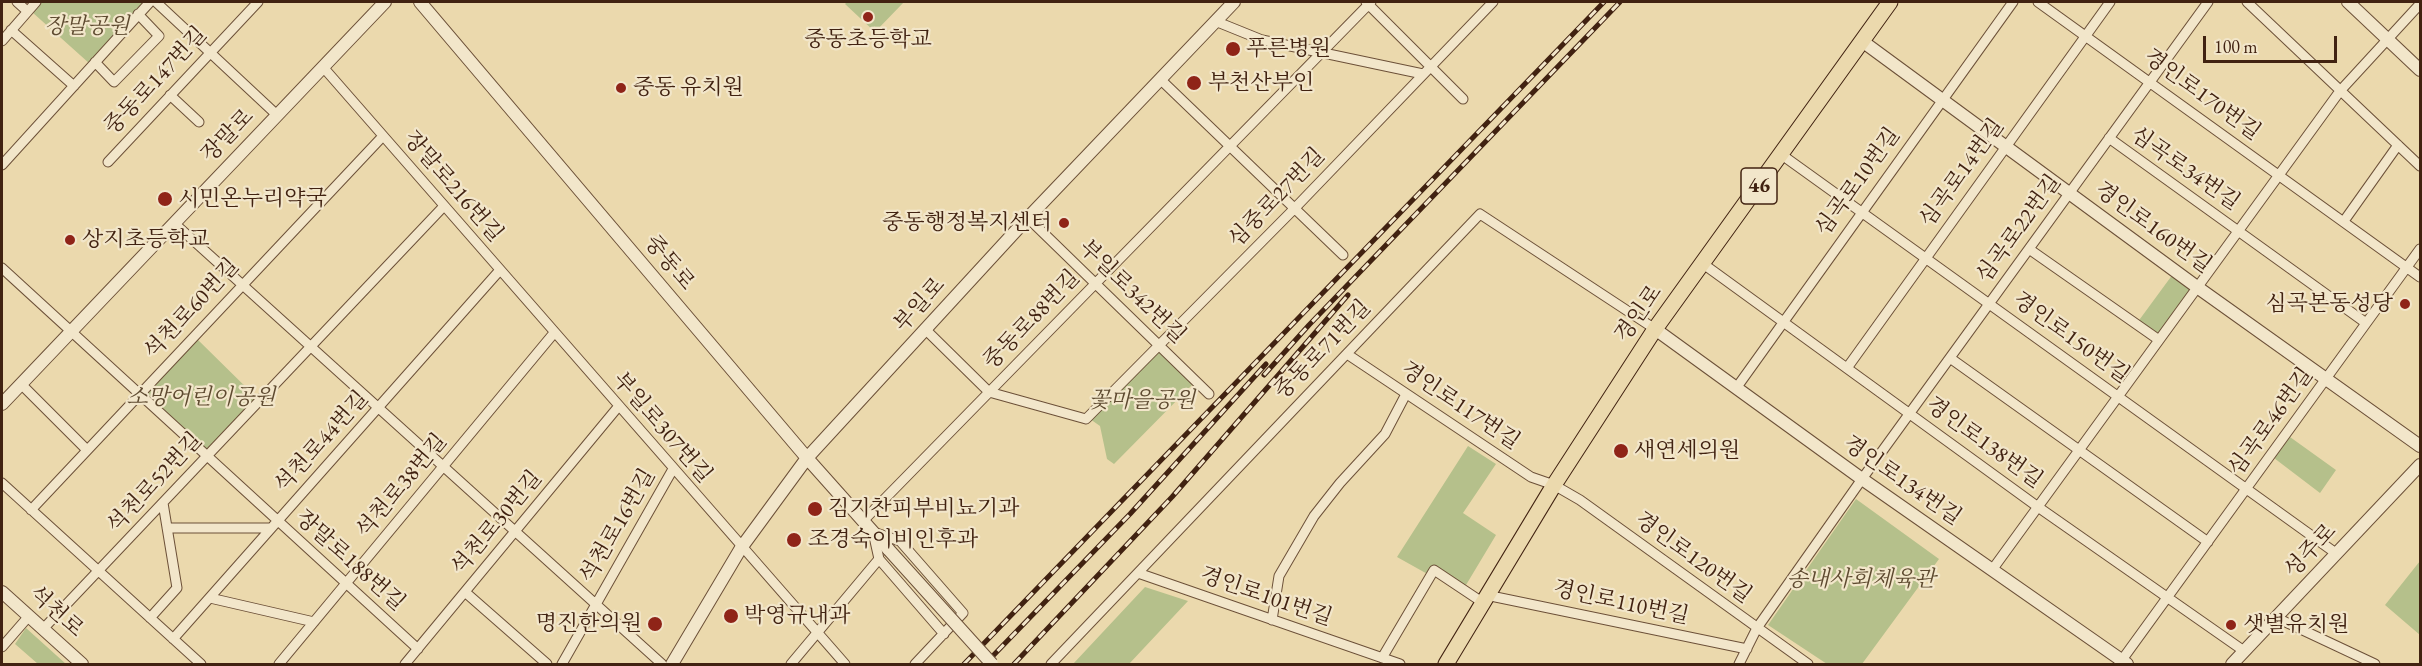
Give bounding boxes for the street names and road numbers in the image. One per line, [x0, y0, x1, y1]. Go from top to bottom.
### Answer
street label: 중동로147번길 [99, 22, 213, 140]
street label: 경인로170번길 [2138, 44, 2266, 146]
street label: 장말로 [196, 104, 260, 168]
street label: 심곡로14번길 [1914, 114, 2010, 232]
street label: 심곡로34번길 [2125, 122, 2245, 216]
street label: 심곡로10번길 [1810, 123, 1906, 241]
street label: 장말로216번길 [398, 126, 508, 248]
street label: 심중로27번길 [1223, 143, 1331, 253]
road number: 46 [1741, 168, 1777, 204]
street label: 심곡로22번길 [1971, 170, 2067, 288]
street label: 경인로160번길 [2089, 177, 2217, 279]
street label: 중동로 [638, 230, 700, 296]
street label: 부일로342번길 [1073, 235, 1191, 349]
street label: 석천로60번길 [139, 253, 245, 365]
street label: 중동로88번길 [978, 265, 1086, 375]
street label: 부일로 [889, 272, 951, 338]
street label: 경인로 [1610, 280, 1668, 348]
street label: 경인로150번길 [2007, 287, 2135, 389]
street label: 중동로71번길 [1269, 295, 1377, 405]
street label: 경인로117번길 [1395, 356, 1525, 456]
street label: 심곡로46번길 [2223, 363, 2319, 481]
street label: 부일로307번길 [607, 367, 717, 489]
street label: 석천로44번길 [270, 386, 374, 498]
street label: 경인로138번길 [1920, 392, 2048, 494]
street label: 석천로52번길 [102, 427, 208, 539]
street label: 석천로38번길 [351, 429, 453, 543]
street label: 경인로134번길 [1838, 431, 1966, 531]
street label: 석천로16번길 [575, 464, 661, 588]
street label: 석천로30번길 [446, 466, 548, 580]
street label: 장말로188번길 [290, 505, 410, 617]
street label: 경인로120번길 [1629, 507, 1757, 609]
street label: 성주로 [2280, 519, 2342, 583]
street label: 경인로101번길 [1196, 562, 1336, 632]
street label: 경인로110번길 [1551, 576, 1691, 630]
street label: 석천로 [23, 581, 89, 643]

